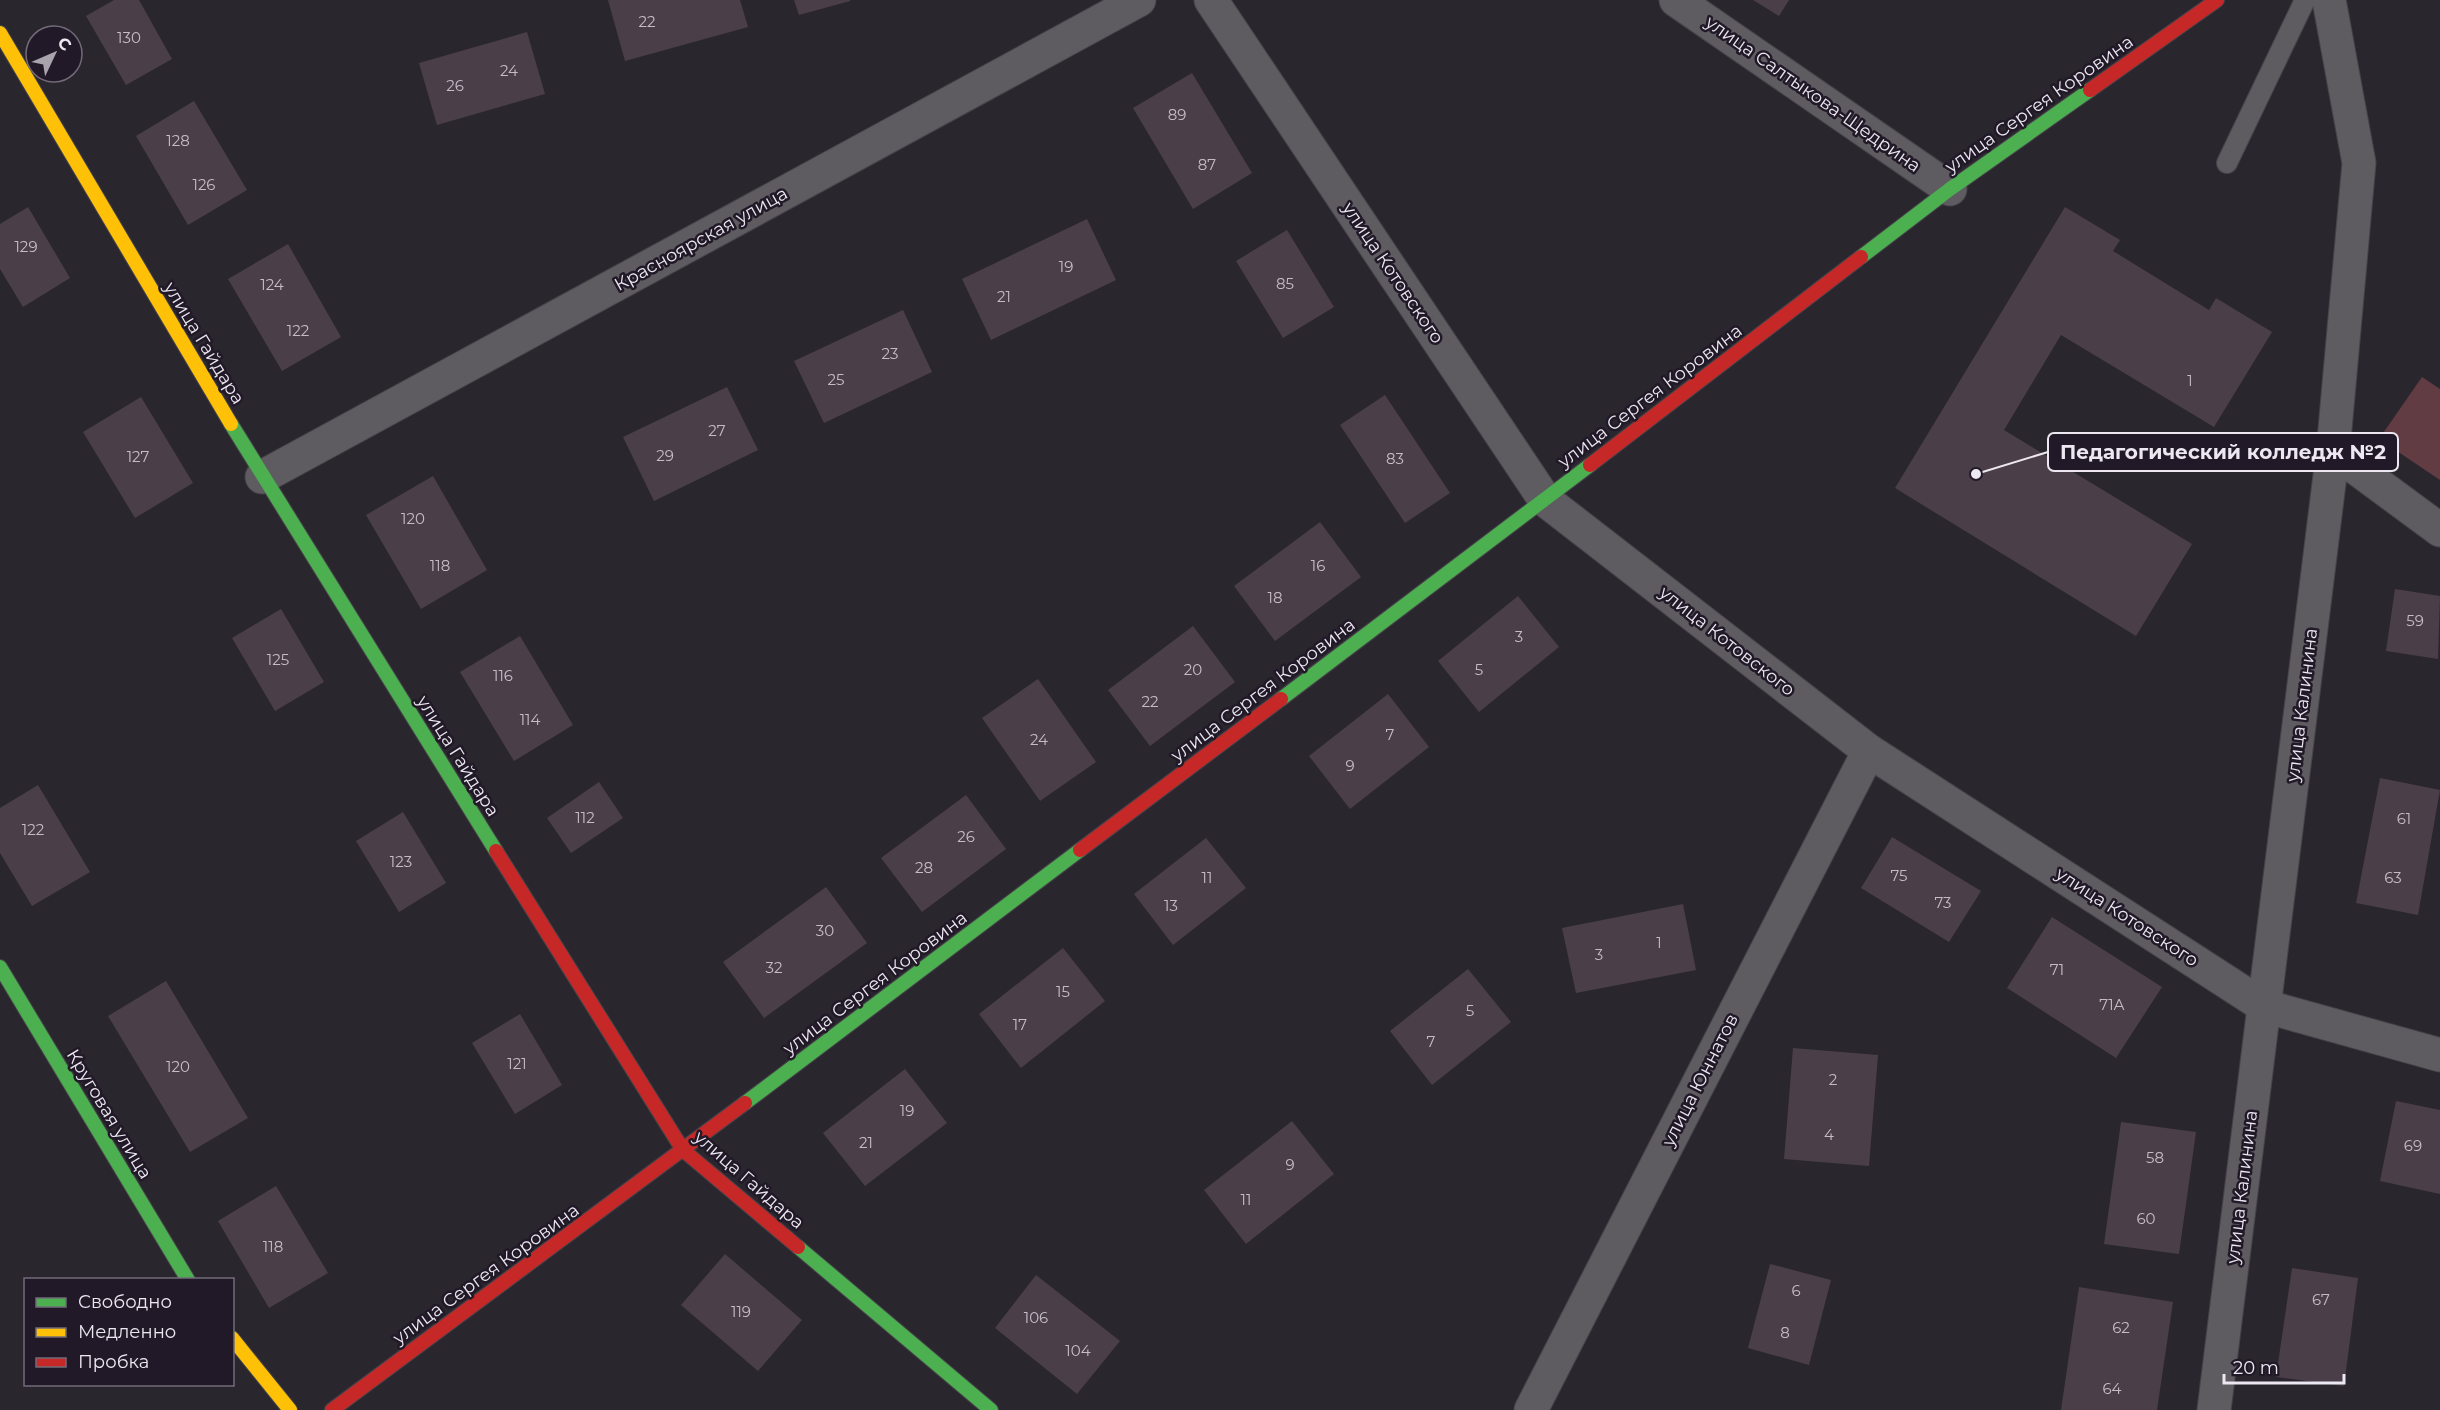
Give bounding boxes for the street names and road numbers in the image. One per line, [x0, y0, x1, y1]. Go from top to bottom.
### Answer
street label: улица Салтыкова-Щедрина [1700, 10, 1925, 177]
street label: улица Сергея Коровина [1940, 31, 2137, 178]
street label: Красноярская улица [611, 182, 791, 296]
street label: улица Котовского [1337, 197, 1448, 348]
street label: улица Гайдара [158, 277, 249, 408]
street label: улица Сергея Коровина [1553, 320, 1746, 473]
street label: улица Котовского [1654, 581, 1799, 701]
street label: улица Сергея Коровина [1166, 614, 1359, 767]
street label: улица Калинина [2282, 627, 2322, 784]
street label: улица Гайдара [411, 691, 504, 821]
street label: улица Котовского [2051, 862, 2203, 971]
street label: улица Сергея Коровина [778, 907, 971, 1060]
street label: улица Юннатов [1657, 1010, 1743, 1151]
street label: Круговая улица [62, 1045, 156, 1183]
street label: улица Калинина [2222, 1109, 2262, 1266]
street label: улица Гайдара [689, 1126, 809, 1234]
street label: улица Сергея Коровина [388, 1199, 583, 1350]

